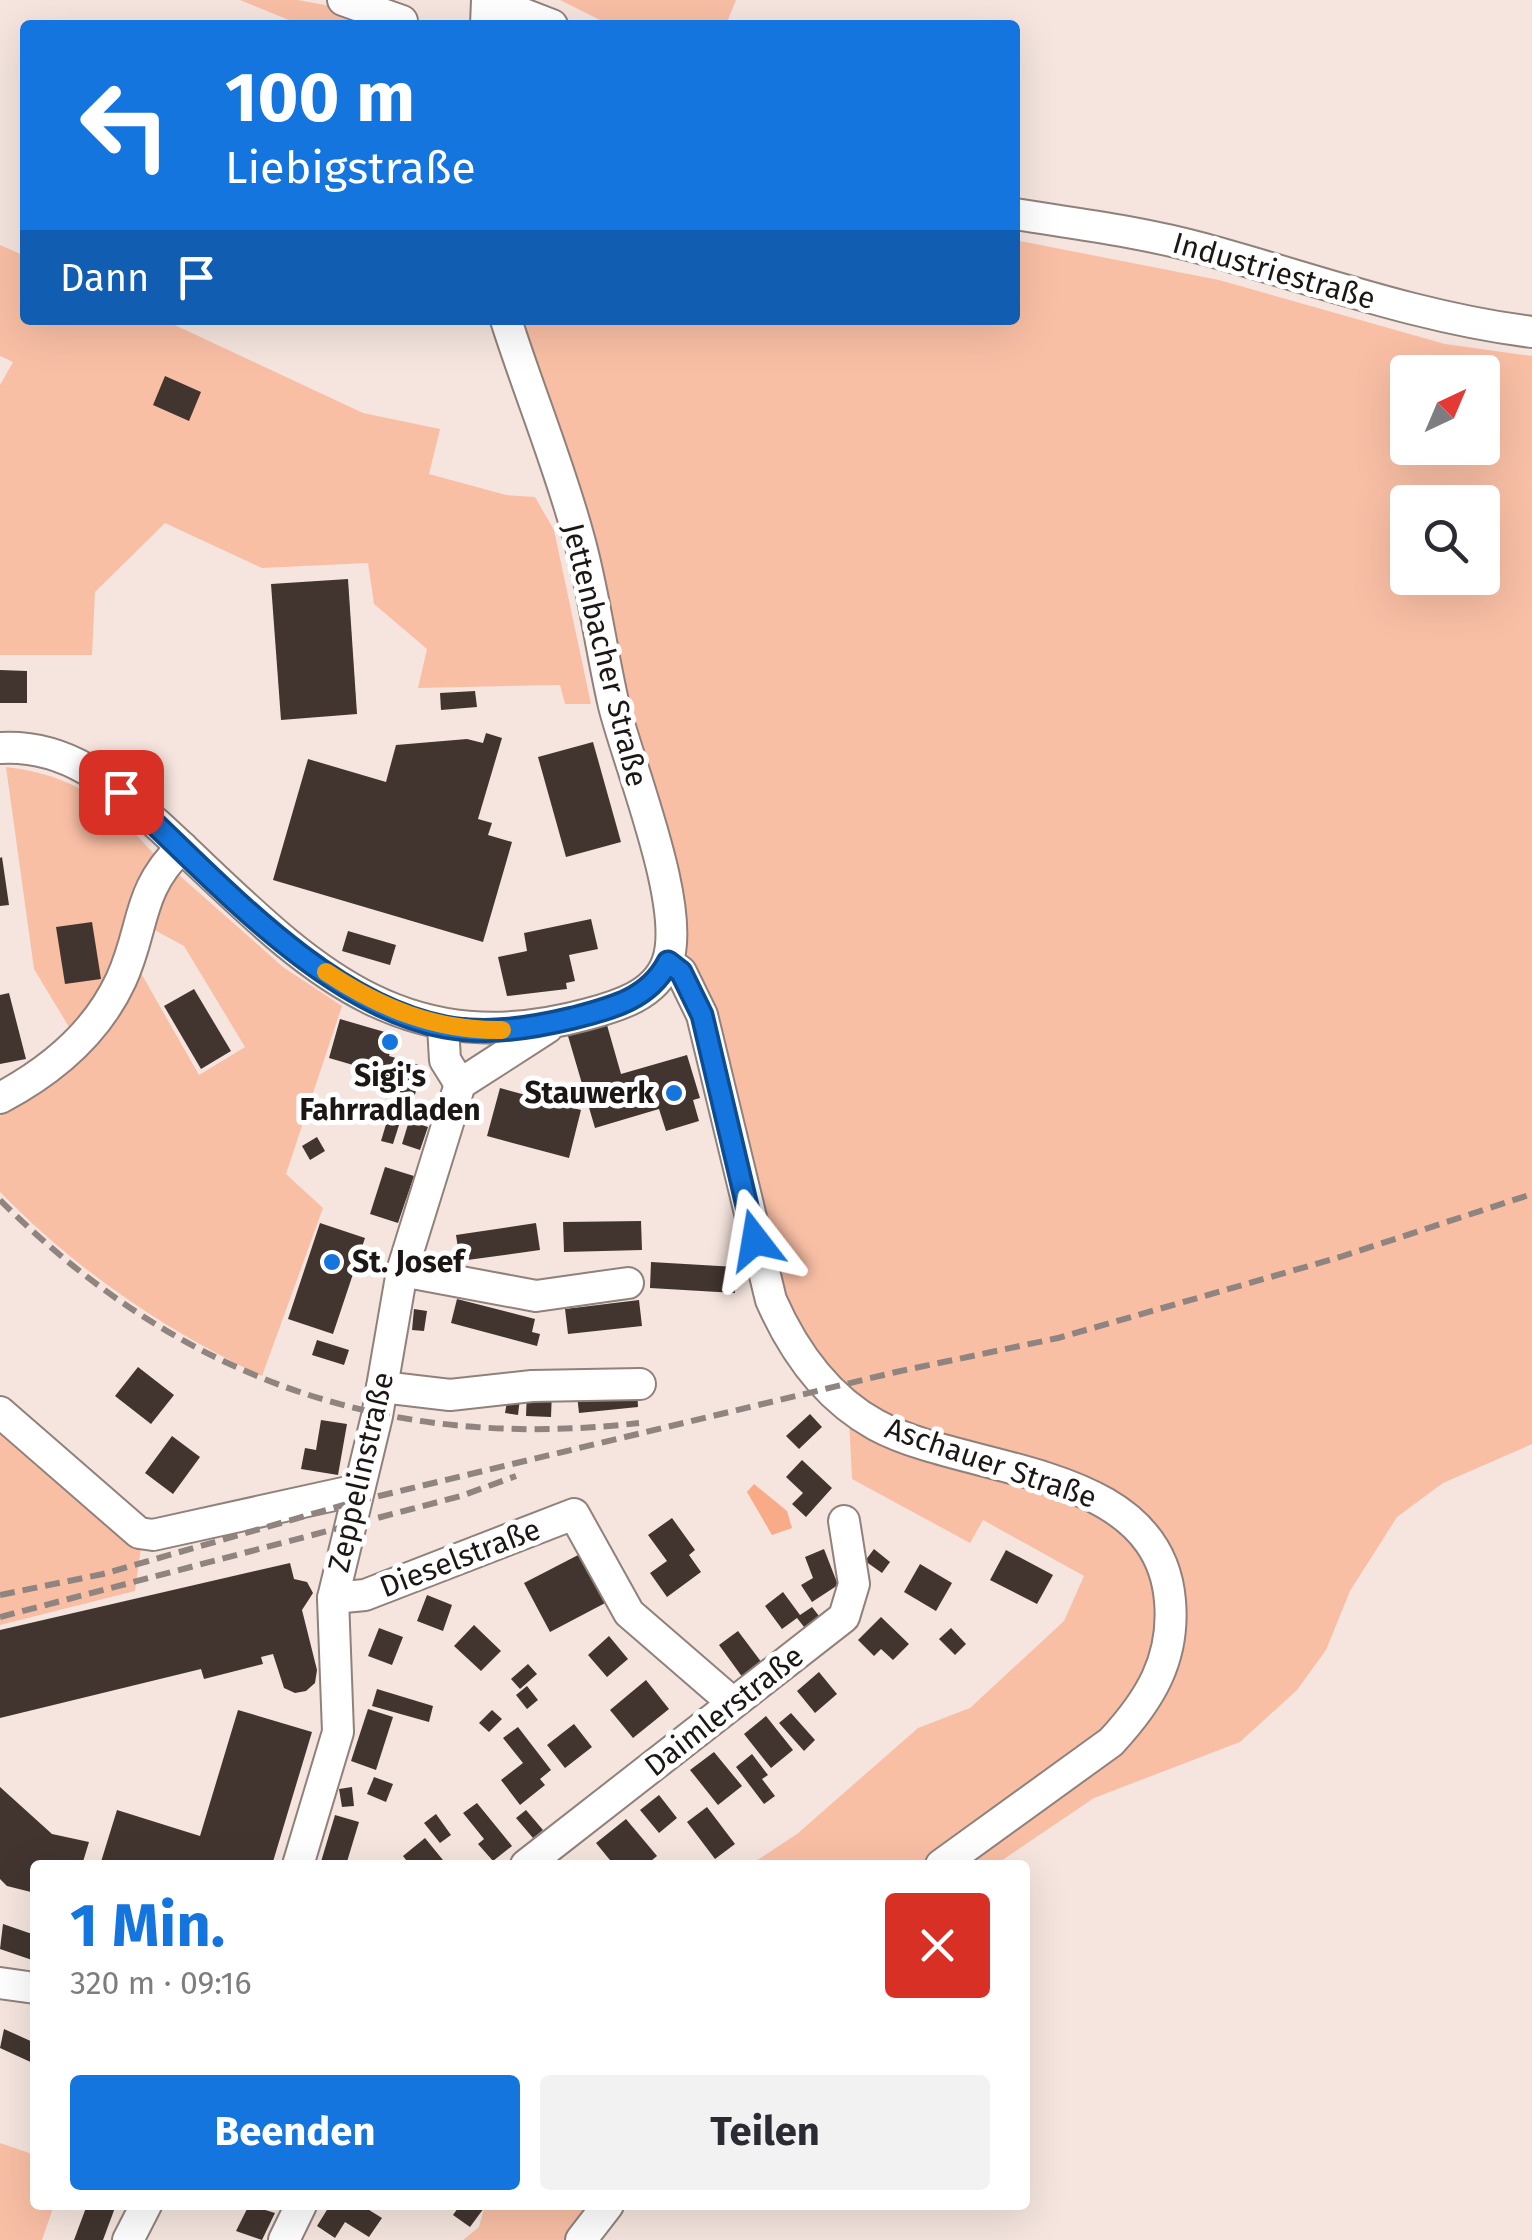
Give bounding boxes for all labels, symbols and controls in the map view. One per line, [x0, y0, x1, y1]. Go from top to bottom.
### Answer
text: 100 m [225, 56, 415, 140]
icon: left [60, 60, 190, 190]
text: Liebigstraße [225, 141, 476, 195]
street label: Industriestraße [1169, 225, 1379, 317]
icon: arrive [169, 250, 224, 305]
text: Dann [60, 255, 149, 301]
north arrow [1390, 355, 1500, 465]
map controls [1390, 355, 1500, 595]
button: search [1390, 485, 1500, 595]
street label: Jettenbacher Straße [555, 519, 655, 791]
pin [79, 750, 164, 835]
icon: arrive [94, 765, 149, 820]
marker: Sigi's Fahrradladen [379, 1031, 401, 1053]
place label: Sigi's Fahrradladen [299, 1058, 481, 1128]
place label: Stauwerk [524, 1075, 654, 1111]
marker: Stauwerk [663, 1082, 685, 1104]
position arrow [703, 1188, 807, 1292]
place label: St. Josef [352, 1244, 466, 1280]
marker: St. Josef [321, 1251, 343, 1273]
street label: Zeppelinstraße [321, 1369, 401, 1575]
street label: Aschauer Straße [881, 1410, 1101, 1516]
street label: Dieselstraße [375, 1511, 545, 1605]
street label: Daimlerstraße [637, 1638, 811, 1784]
text: 1 Min. [70, 1890, 225, 1962]
button: close [885, 1893, 990, 1998]
text: 320 m · 09:16 [70, 1964, 252, 2002]
button: Beenden [70, 2075, 520, 2190]
button: Teilen [540, 2075, 990, 2190]

